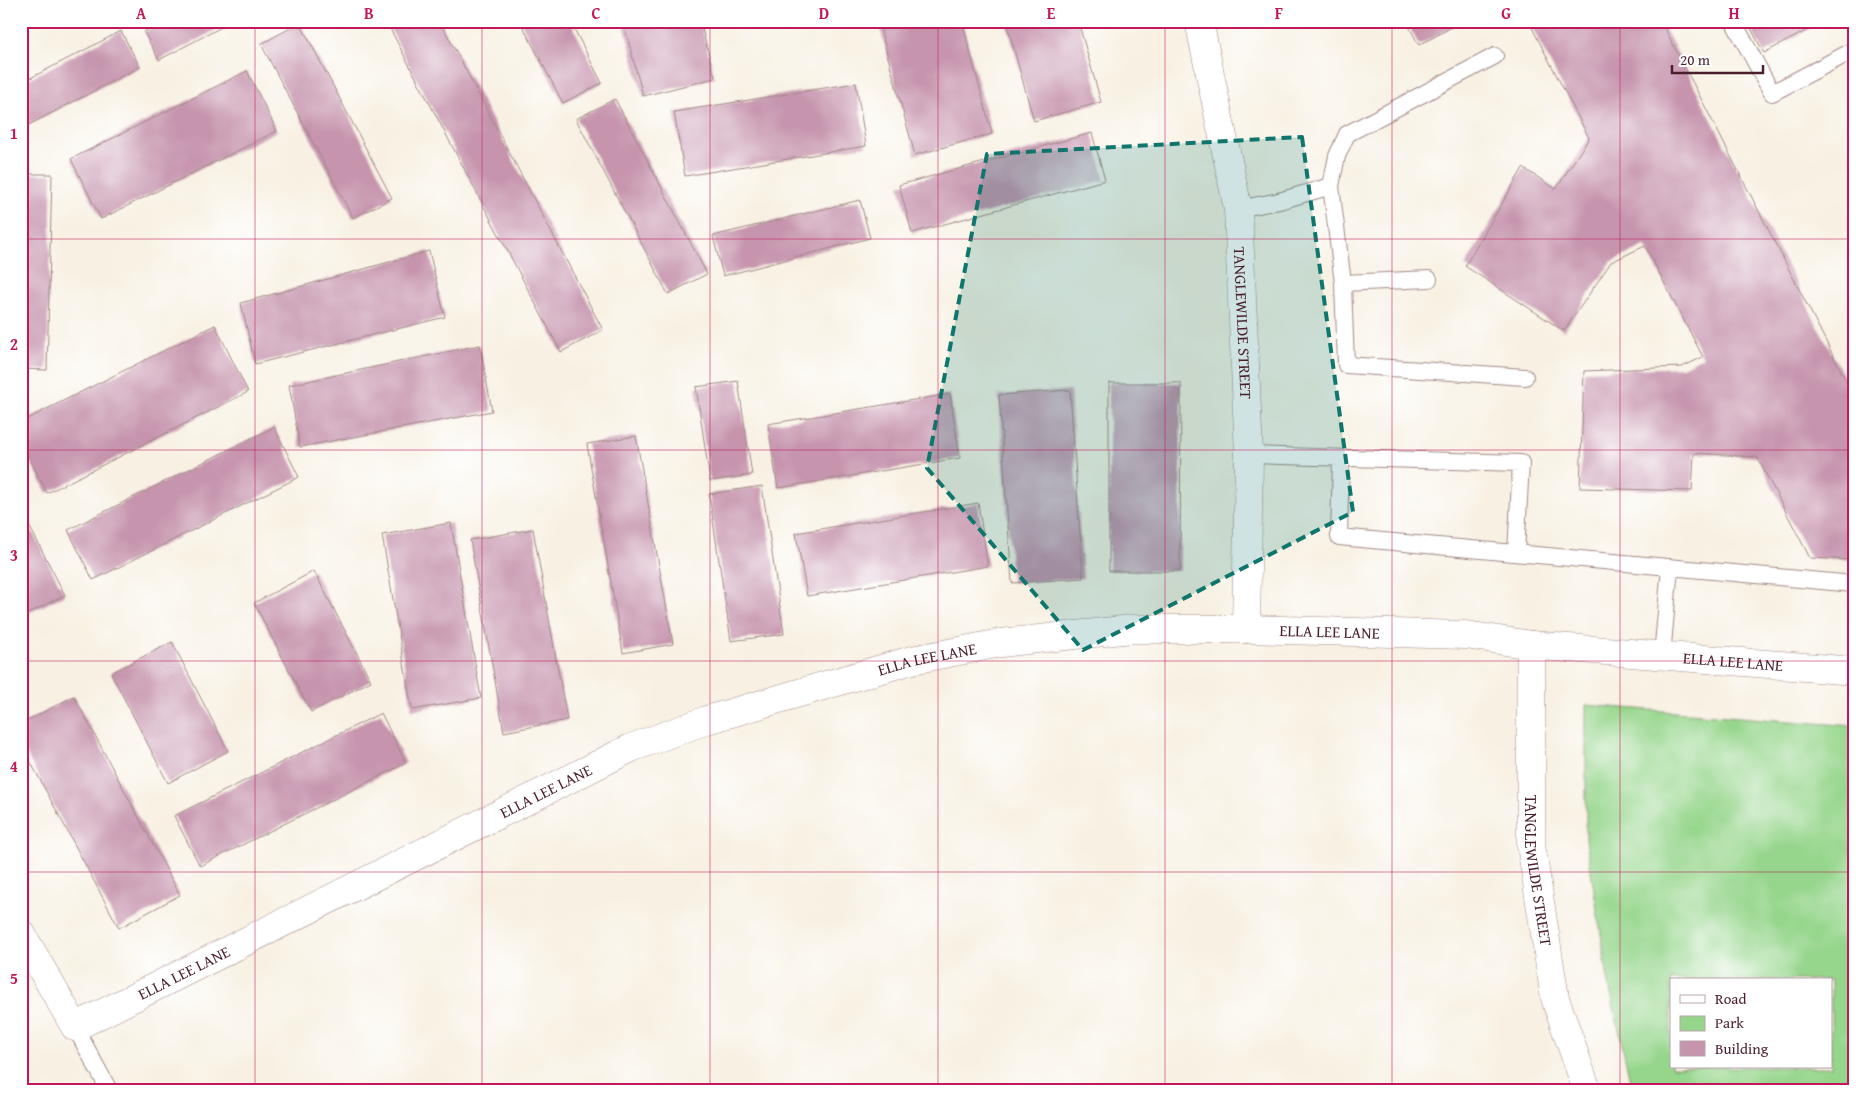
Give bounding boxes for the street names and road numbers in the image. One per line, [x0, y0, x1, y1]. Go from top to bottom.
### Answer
street label: TANGLEWILDE STREET [1228, 246, 1258, 400]
street label: ELLA LEE LANE [1279, 618, 1380, 645]
street label: ELLA LEE LANE [875, 636, 978, 681]
street label: ELLA LEE LANE [1682, 645, 1784, 677]
street label: ELLA LEE LANE [495, 758, 596, 824]
street label: TANGLEWILDE STREET [1519, 795, 1559, 948]
street label: ELLA LEE LANE [133, 939, 234, 1006]

